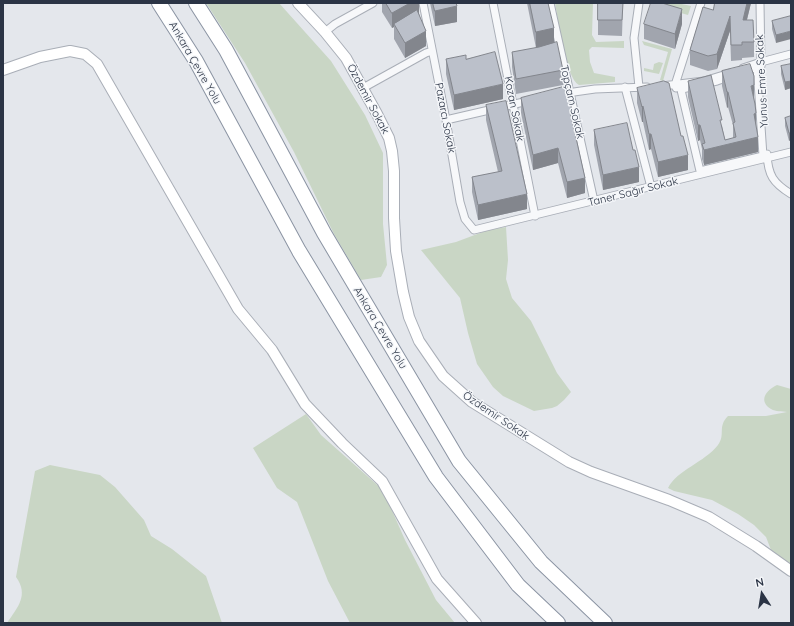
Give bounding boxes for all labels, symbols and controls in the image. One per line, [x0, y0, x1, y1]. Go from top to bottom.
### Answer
street label: Ankara Çevre Yolu [166, 19, 224, 107]
street label: Yunus Emre Sokak [753, 34, 771, 128]
street label: Özdemir Sokak [344, 62, 392, 136]
street label: Topçam Sokak [557, 64, 587, 140]
street label: Kozan Sokak [501, 75, 527, 143]
street label: Pazarcı Sokak [432, 82, 458, 154]
street label: Taner Sağır Sokak [587, 174, 679, 210]
street label: Ankara Çevre Yolu [350, 285, 410, 371]
street label: Özdemir Sokak [460, 389, 532, 443]
north arrow [742, 574, 782, 614]
text: N [754, 575, 765, 590]

